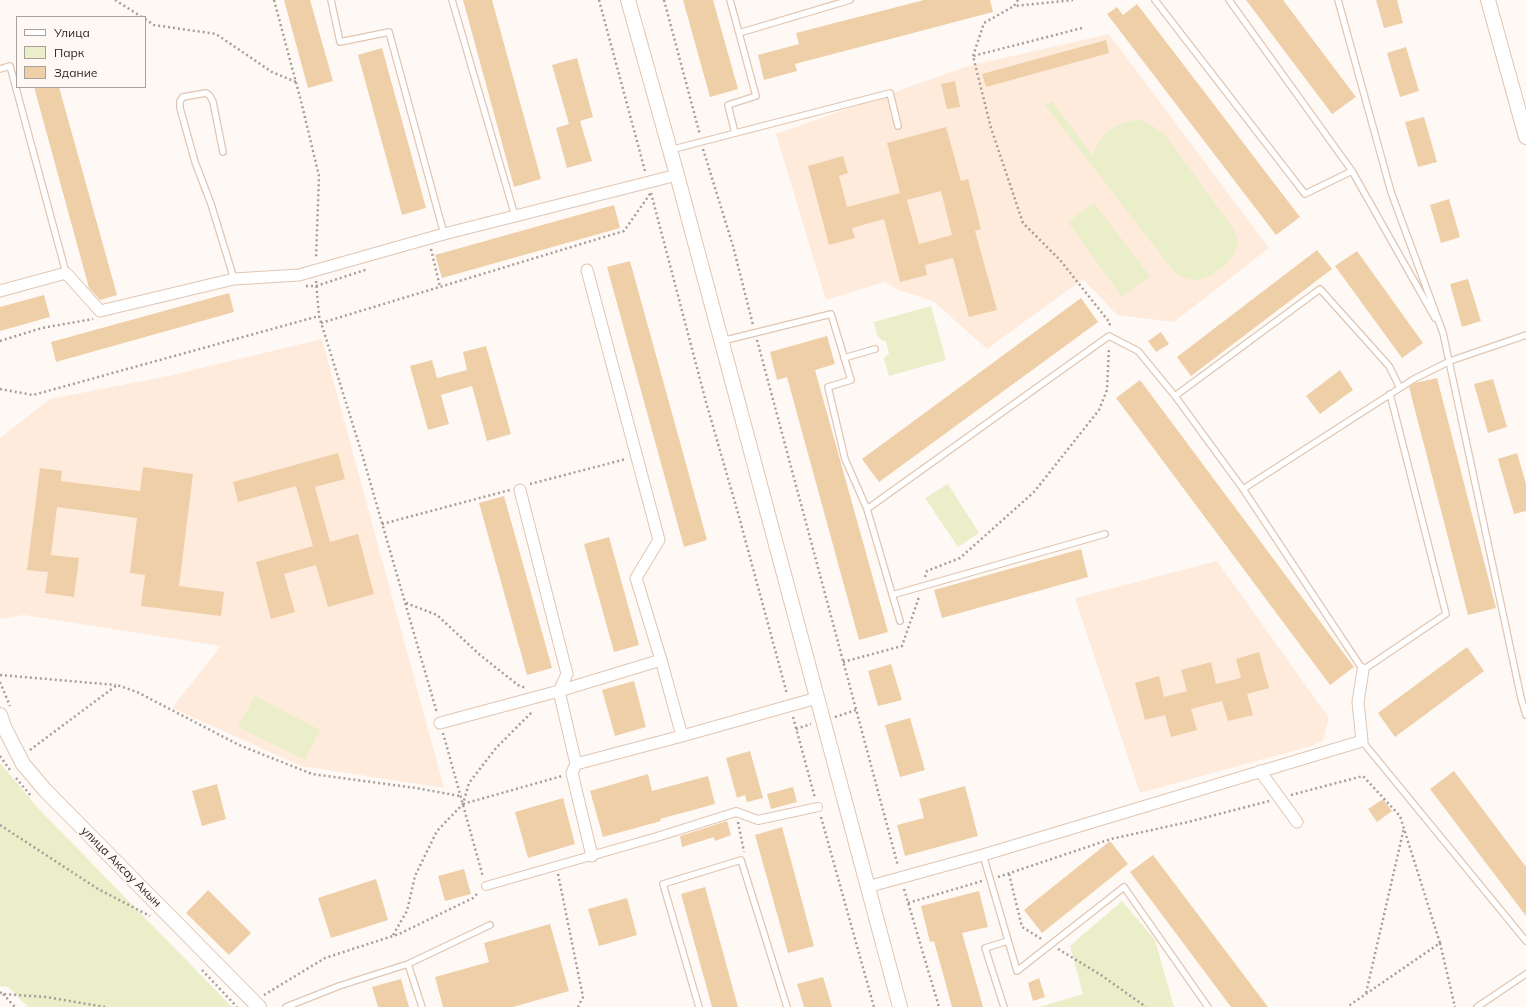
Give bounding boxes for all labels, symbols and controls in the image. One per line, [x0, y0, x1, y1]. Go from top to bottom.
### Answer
legend [16, 16, 146, 88]
text: Улица [54, 25, 90, 40]
text: Парк [54, 45, 84, 60]
text: Здание [54, 65, 97, 80]
street label: улица Аксау Акын [78, 824, 164, 910]

